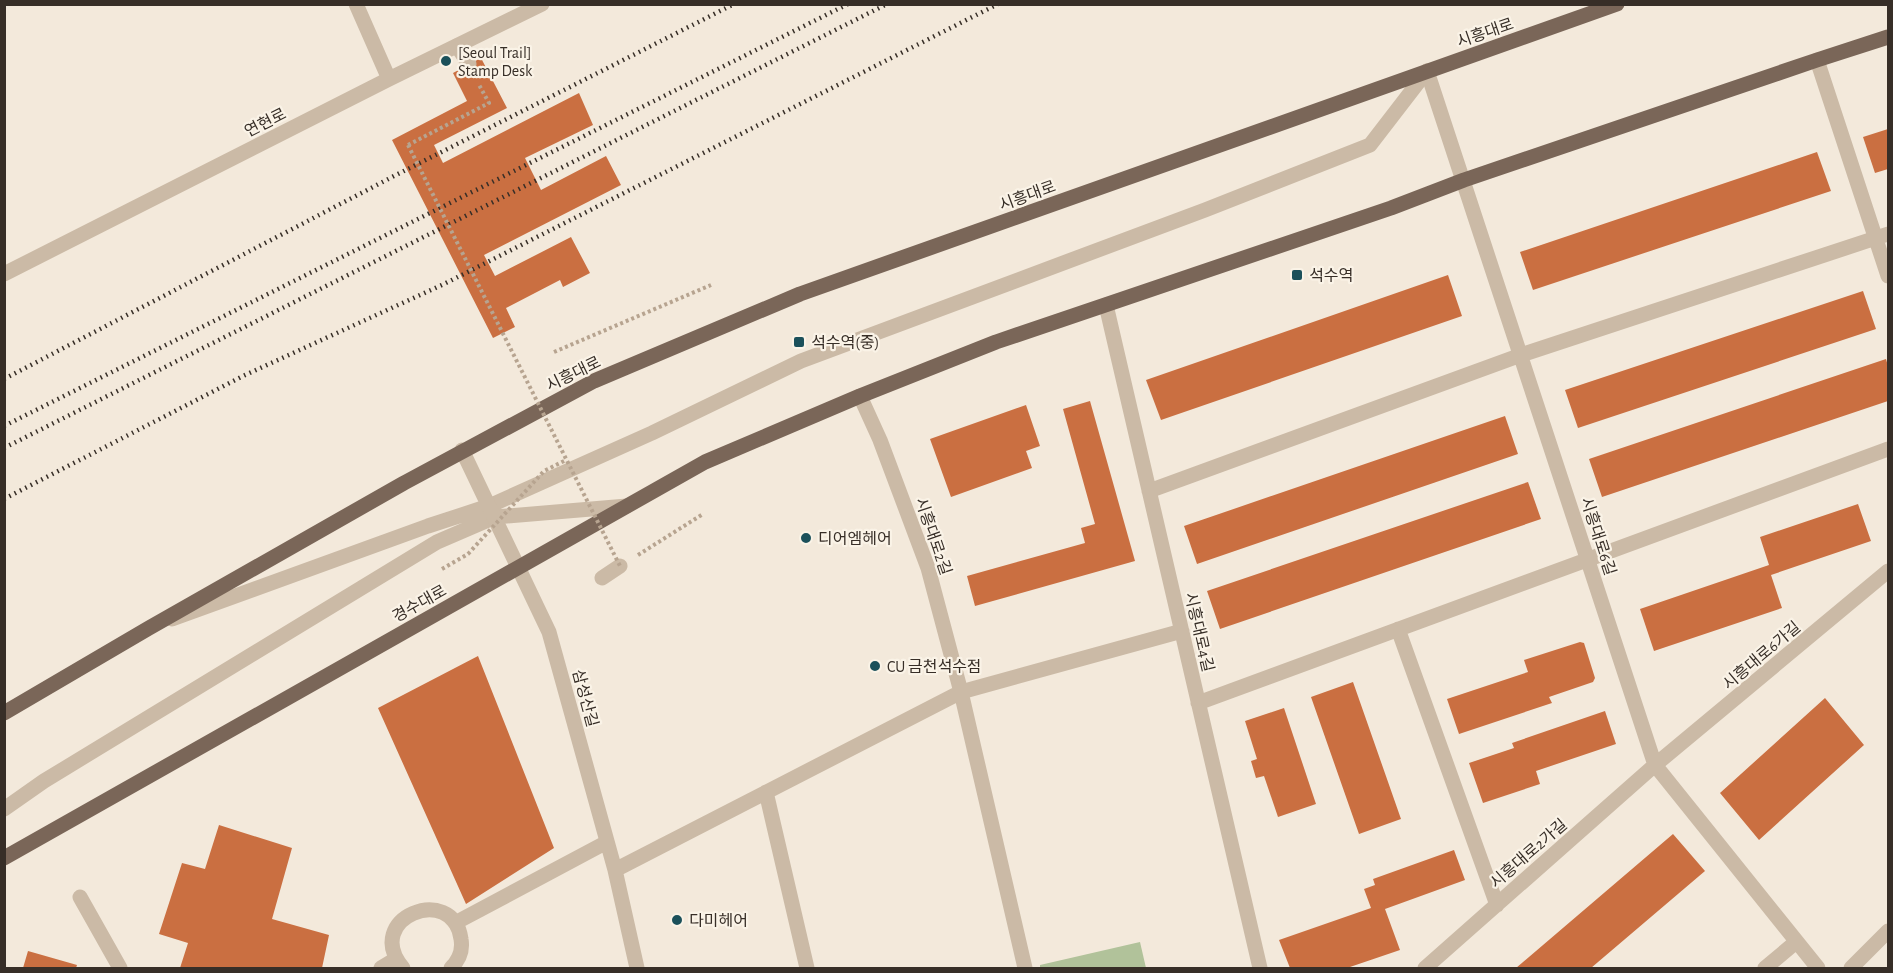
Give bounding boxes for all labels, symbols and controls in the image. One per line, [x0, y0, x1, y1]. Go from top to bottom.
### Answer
street label: 시흥대로 [1455, 16, 1516, 50]
place label: [Seoul Trail] Stamp Desk [458, 45, 533, 79]
marker: [Seoul Trail] Stamp Desk [439, 54, 453, 68]
street label: 연현로 [242, 105, 289, 140]
street label: 시흥대로 [997, 178, 1058, 214]
marker: 석수역 [1290, 268, 1304, 282]
place label: 석수역 [1309, 268, 1353, 284]
marker: 석수역(중) [792, 335, 806, 349]
place label: 석수역(중) [811, 335, 879, 351]
street label: 시흥대로 [543, 354, 604, 394]
street label: 시흥대로2길 [912, 495, 954, 577]
street label: 시흥대로6길 [1578, 495, 1618, 577]
marker: 디어엠헤어 [799, 531, 813, 545]
place label: 디어엠헤어 [818, 531, 892, 547]
street label: 경수대로 [390, 582, 449, 625]
street label: 시흥대로4길 [1182, 591, 1216, 674]
street label: 시흥대로6가길 [1720, 619, 1803, 693]
place label: CU 금천석수점 [887, 658, 982, 675]
marker: CU 금천석수점 [868, 659, 882, 673]
street label: 삼성산길 [570, 668, 600, 729]
street label: 시흥대로2가길 [1487, 816, 1570, 891]
marker: 다미헤어 [670, 913, 684, 927]
place label: 다미헤어 [689, 913, 748, 929]

